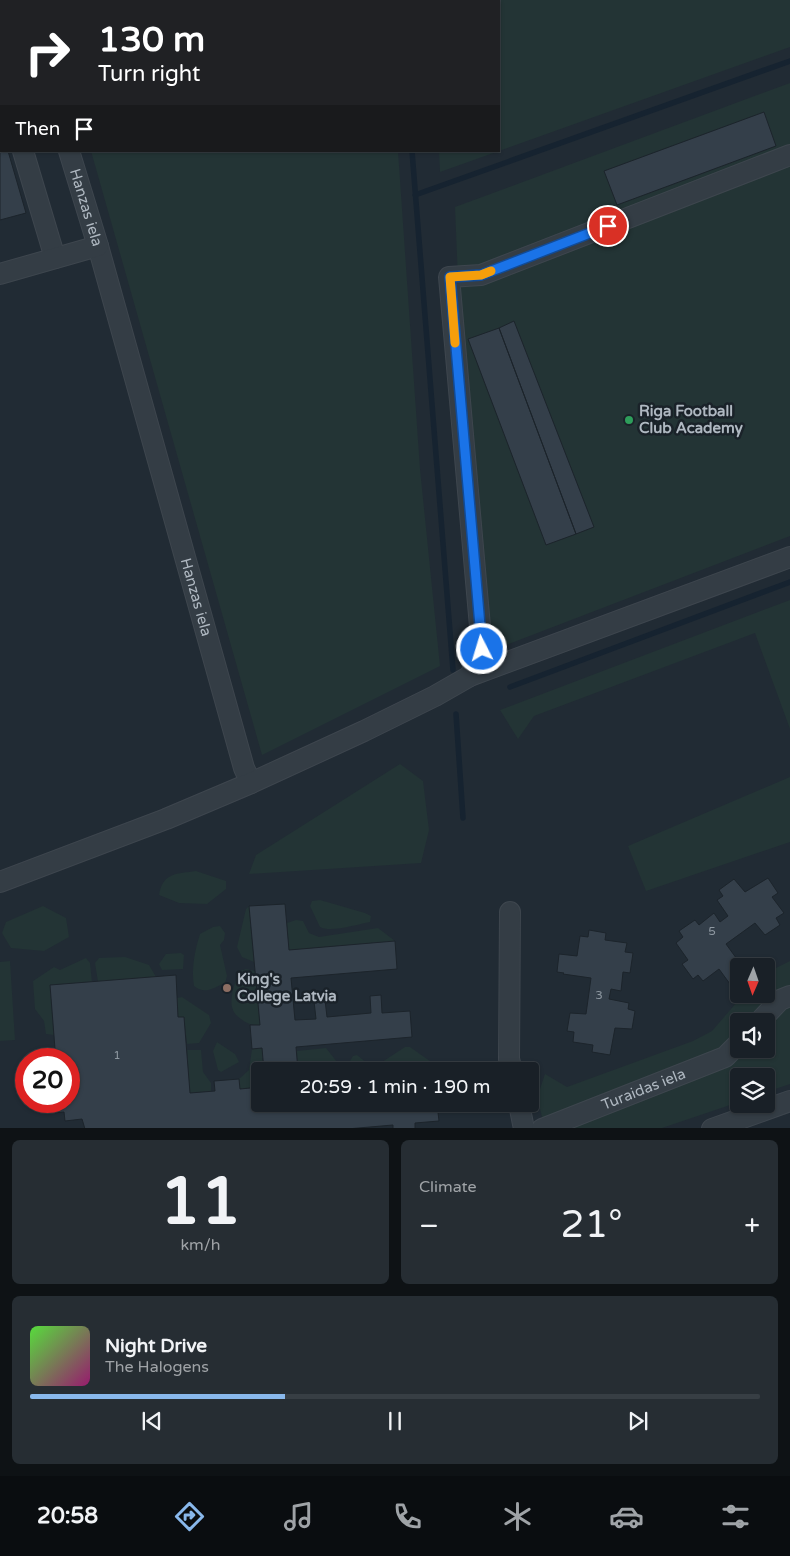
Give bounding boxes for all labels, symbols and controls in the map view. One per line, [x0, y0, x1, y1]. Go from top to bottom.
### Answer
text: 130 m [98, 19, 205, 61]
icon: right [15, 20, 80, 85]
text: Turn right [98, 61, 200, 87]
icon: arrive [70, 115, 98, 143]
text: Then [15, 118, 60, 140]
street label: Hanzas iela [66, 166, 107, 248]
pin [587, 205, 629, 247]
icon: arrive [594, 212, 622, 240]
place label: Riga Football Club Academy [639, 402, 743, 438]
marker: Riga Football Club Academy [623, 414, 635, 426]
street label: Hanzas iela [177, 556, 216, 638]
position arrow [455, 622, 507, 674]
house number: 5 [708, 924, 716, 938]
north arrow [730, 958, 775, 1002]
map controls [730, 958, 775, 1113]
place label: King's College Latvia [237, 970, 337, 1006]
marker: King's College Latvia [221, 982, 233, 994]
house number: 3 [595, 988, 603, 1002]
button: sound [730, 1013, 775, 1058]
speed limit sign: 20 [15, 1048, 80, 1113]
house number: 1 [113, 1048, 121, 1062]
street label: Turaidas iela [599, 1064, 688, 1114]
button: layers [730, 1068, 775, 1113]
text: 20:59 · 1 min · 190 m [299, 1076, 491, 1098]
text: 11 [160, 1163, 241, 1242]
text: Climate [419, 1177, 477, 1197]
text: 21° [561, 1202, 623, 1248]
text: − [419, 1209, 439, 1243]
text: + [744, 1209, 760, 1243]
text: km/h [180, 1235, 221, 1255]
text: Night Drive [105, 1335, 207, 1357]
text: The Halogens [105, 1357, 209, 1377]
icon: previous [138, 1407, 166, 1435]
icon: pause [381, 1407, 409, 1435]
icon: next [624, 1407, 652, 1435]
icon: directions [172, 1499, 207, 1534]
icon: music [281, 1499, 316, 1534]
icon: phone [390, 1499, 425, 1534]
icon: climate [500, 1499, 535, 1534]
icon: car [609, 1499, 644, 1534]
icon: filters [718, 1499, 753, 1534]
text: 20:58 [37, 1503, 98, 1529]

